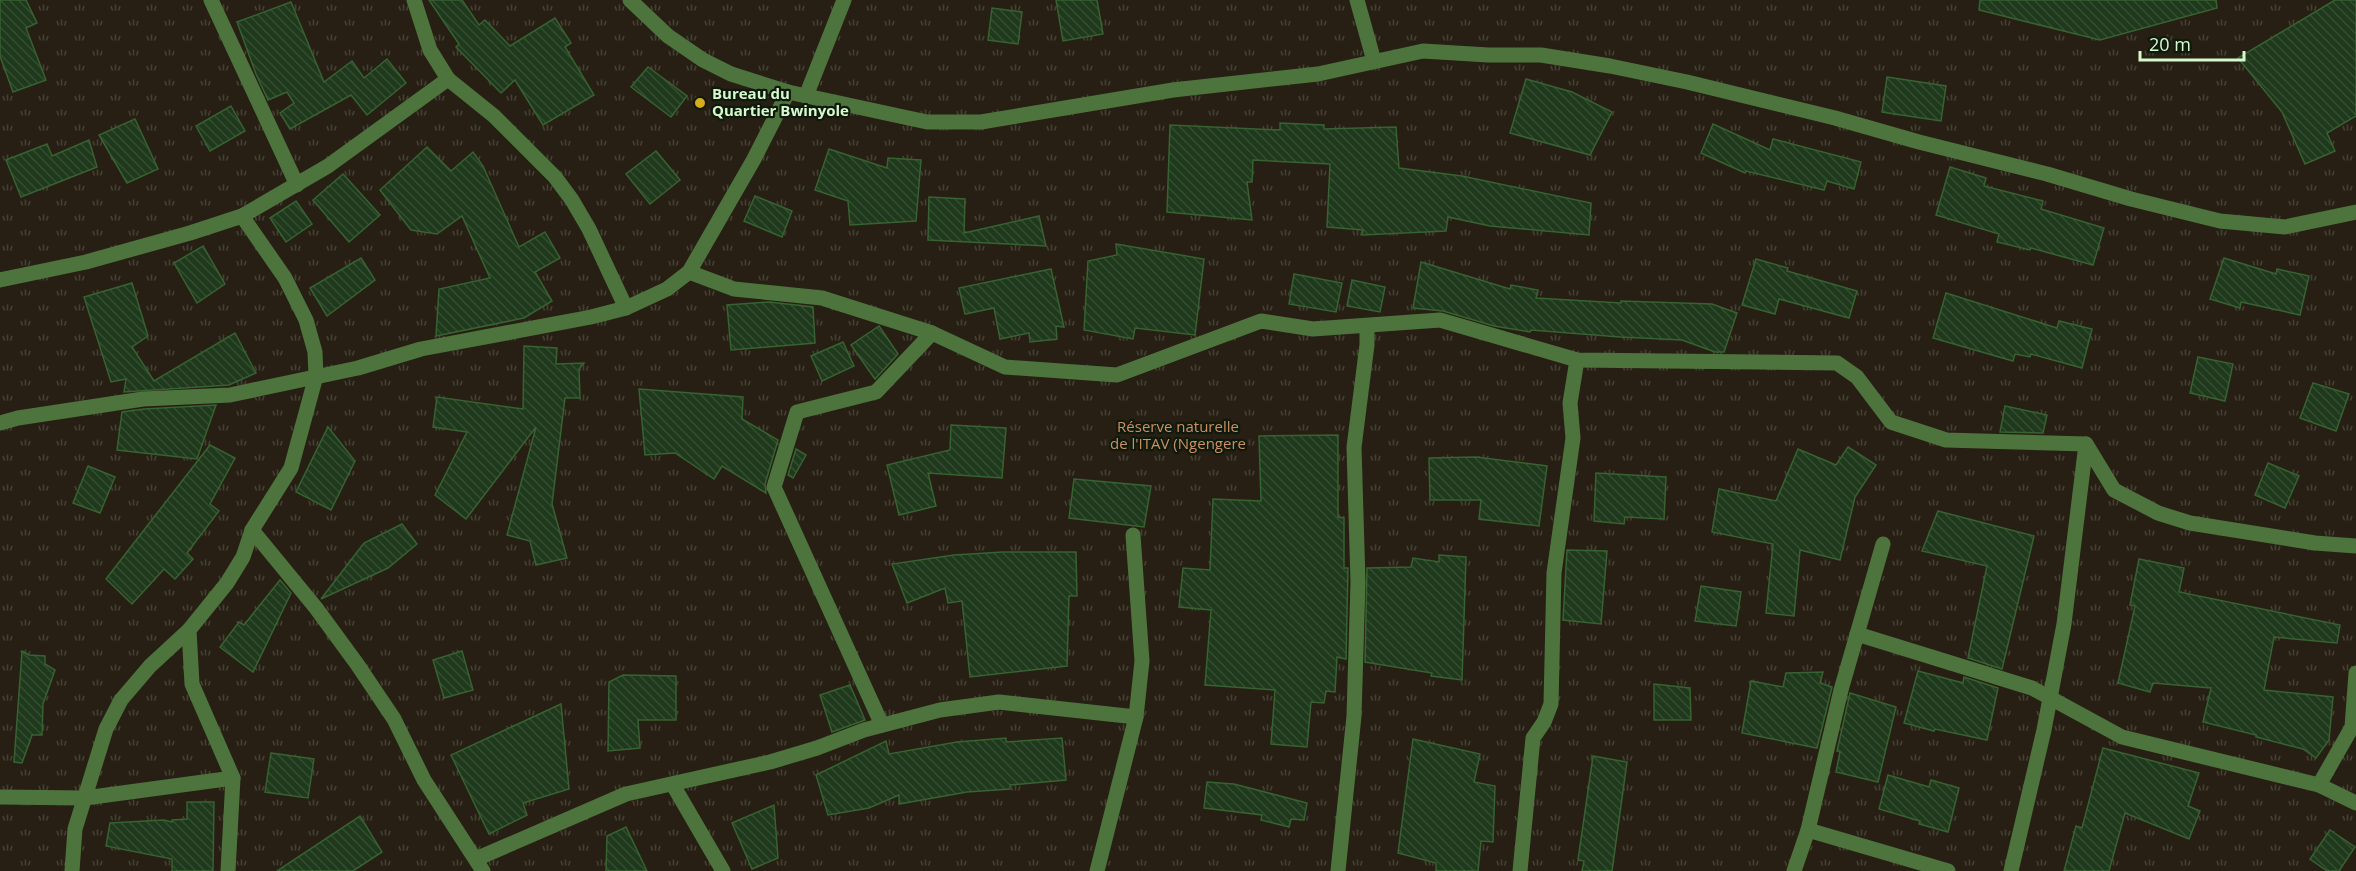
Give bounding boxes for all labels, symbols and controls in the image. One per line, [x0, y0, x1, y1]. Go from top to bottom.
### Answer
scale bar [2140, 24, 2244, 62]
text: 20 m [2149, 32, 2191, 56]
place label: Bureau du Quartier Bwinyole [712, 83, 849, 120]
marker: Bureau du Quartier Bwinyole [693, 96, 707, 110]
park label: Réserve naturelle de l'ITAV (Ngengere [1110, 416, 1246, 453]

